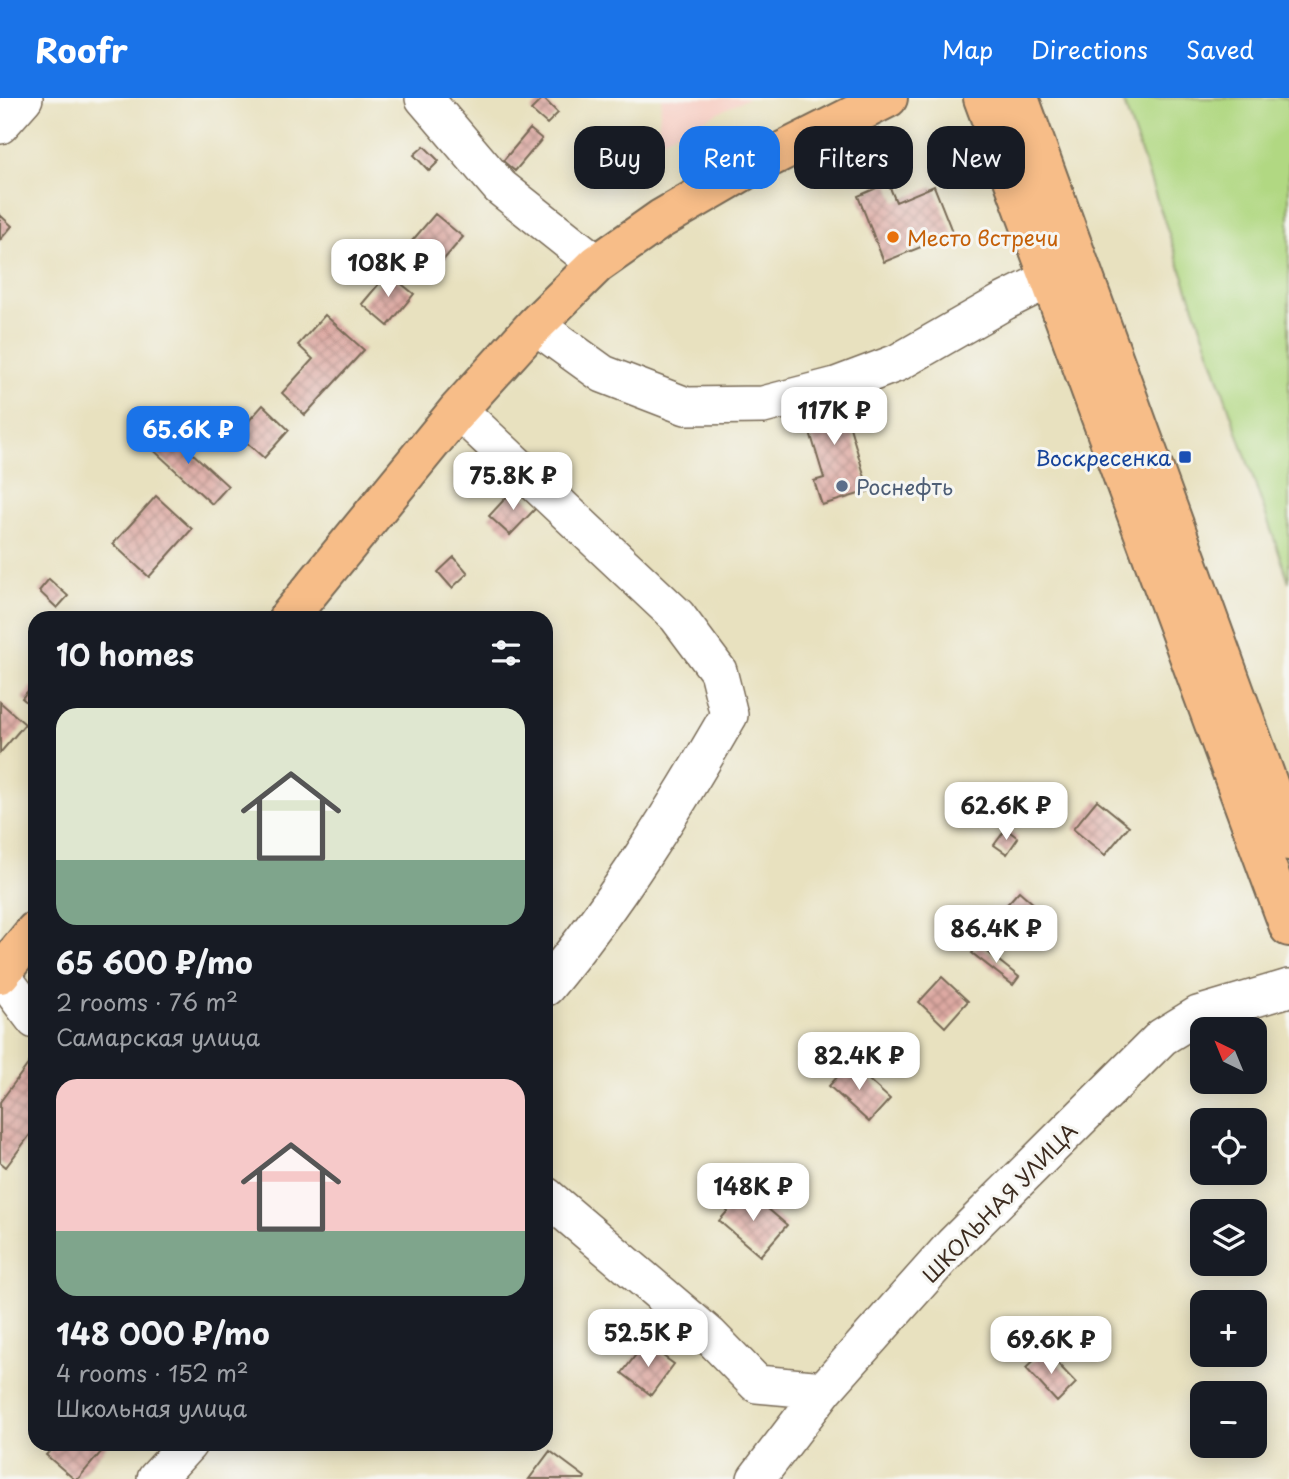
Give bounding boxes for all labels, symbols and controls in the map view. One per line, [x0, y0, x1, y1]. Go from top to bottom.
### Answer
text: Roofr [35, 24, 128, 74]
text: Map [942, 31, 993, 67]
text: Directions [1031, 31, 1148, 67]
text: Saved [1186, 31, 1254, 67]
chip: Buy [574, 126, 665, 189]
chip: Rent [679, 126, 780, 189]
chip: Filters [794, 126, 913, 189]
chip: New [927, 126, 1025, 189]
place label: Место встречи [907, 221, 1058, 253]
marker: Место встречи [885, 229, 901, 245]
pin: 108K ₽ [331, 240, 445, 299]
text: 108K ₽ [347, 244, 429, 279]
pin: 117K ₽ [777, 388, 891, 447]
text: 117K ₽ [797, 392, 871, 427]
pin: 65.6K ₽ [123, 406, 253, 466]
text: 65.6K ₽ [143, 411, 234, 446]
place label: Воскресенка [1035, 441, 1171, 473]
marker: Воскресенка [1177, 449, 1193, 465]
pin: 75.8K ₽ [448, 452, 578, 512]
text: 75.8K ₽ [469, 457, 557, 492]
place label: Роснефть [856, 470, 953, 502]
marker: Роснефть [834, 478, 850, 494]
text: 10 homes [56, 631, 194, 676]
icon: filters [487, 634, 525, 672]
icon: home [228, 753, 354, 879]
pin: 62.6K ₽ [941, 782, 1071, 842]
text: 62.6K ₽ [961, 787, 1051, 822]
pin: 86.4K ₽ [931, 906, 1061, 965]
text: 86.4K ₽ [950, 910, 1042, 945]
text: 65 600 ₽/mo [56, 939, 253, 984]
text: 2 rooms · 76 m² [56, 984, 238, 1019]
north arrow [1190, 1017, 1267, 1094]
map controls [1190, 1017, 1267, 1458]
text: Самарская улица [56, 1019, 260, 1054]
pin: 82.4K ₽ [794, 1032, 924, 1092]
text: 82.4K ₽ [814, 1037, 904, 1072]
button: locate [1190, 1108, 1267, 1185]
street label: ШКОЛЬНАЯ УЛИЦА [914, 1115, 1084, 1289]
icon: home [228, 1124, 354, 1250]
pin: 148K ₽ [696, 1164, 810, 1223]
text: 148K ₽ [713, 1168, 793, 1203]
button: layers [1190, 1199, 1267, 1276]
button: + [1190, 1290, 1267, 1367]
text: 148 000 ₽/mo [56, 1310, 270, 1355]
pin: 52.5K ₽ [583, 1310, 713, 1369]
text: 52.5K ₽ [604, 1314, 692, 1349]
pin: 69.6K ₽ [986, 1316, 1116, 1376]
text: 69.6K ₽ [1006, 1321, 1096, 1356]
text: 4 rooms · 152 m² [56, 1355, 249, 1390]
button: − [1190, 1381, 1267, 1458]
text: Школьная улица [56, 1390, 247, 1425]

